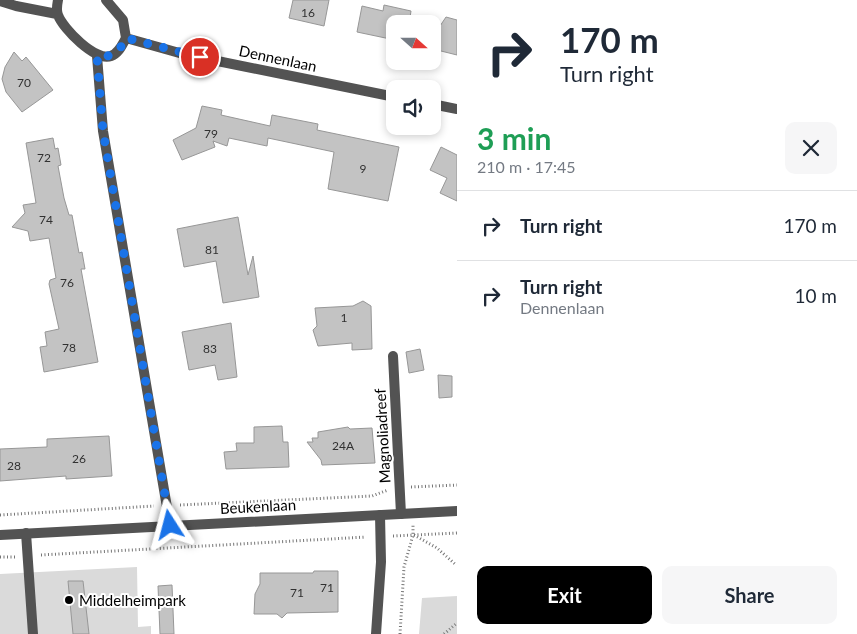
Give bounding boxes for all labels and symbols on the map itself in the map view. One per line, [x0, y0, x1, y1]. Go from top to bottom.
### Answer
house number: 16 [301, 5, 315, 20]
north arrow [386, 15, 441, 70]
pin [179, 36, 221, 78]
street label: Dennenlaan [237, 41, 319, 75]
house number: 70 [17, 75, 31, 90]
house number: 79 [204, 126, 218, 141]
house number: 72 [37, 150, 51, 165]
house number: 9 [360, 161, 367, 176]
house number: 74 [39, 212, 53, 227]
house number: 81 [205, 242, 219, 257]
house number: 76 [60, 275, 74, 290]
house number: 1 [341, 310, 348, 325]
house number: 78 [62, 340, 76, 355]
house number: 83 [203, 341, 217, 356]
street label: Magnoliadreef [370, 387, 393, 484]
house number: 24A [332, 438, 355, 453]
house number: 26 [72, 451, 86, 466]
house number: 28 [7, 458, 21, 473]
street label: Beukenlaan [219, 495, 297, 517]
position arrow [143, 498, 195, 550]
house number: 71 [320, 580, 334, 595]
house number: 71 [290, 585, 304, 600]
place label: Middelheimpark [79, 591, 186, 609]
marker: Middelheimpark [63, 594, 75, 606]

